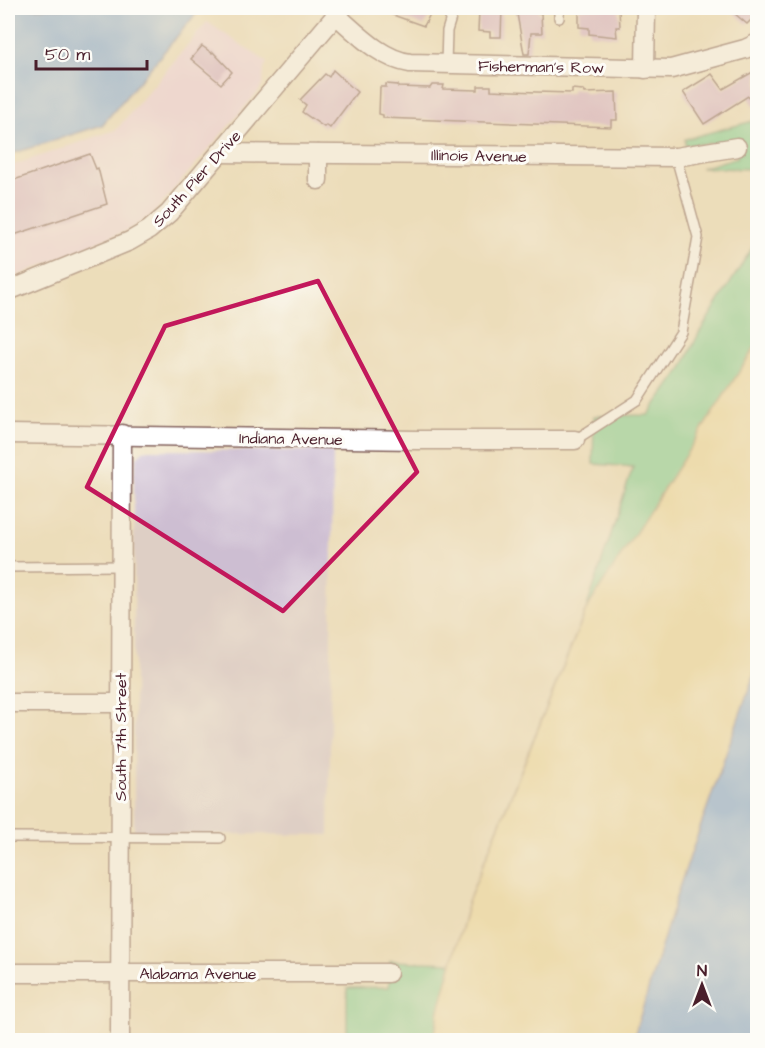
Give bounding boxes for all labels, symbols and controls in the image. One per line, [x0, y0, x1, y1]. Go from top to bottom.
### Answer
scale bar [36, 33, 147, 71]
text: 50 m [45, 42, 90, 67]
street label: Fisherman's Row [478, 55, 604, 79]
street label: South Pier Drive [147, 125, 246, 232]
street label: Illinois Avenue [431, 144, 527, 168]
street label: Indiana Avenue [239, 427, 343, 451]
street label: South 7th Street [110, 672, 132, 801]
north arrow [672, 955, 732, 1015]
text: N [697, 960, 707, 982]
street label: Alabama Avenue [139, 963, 257, 985]

